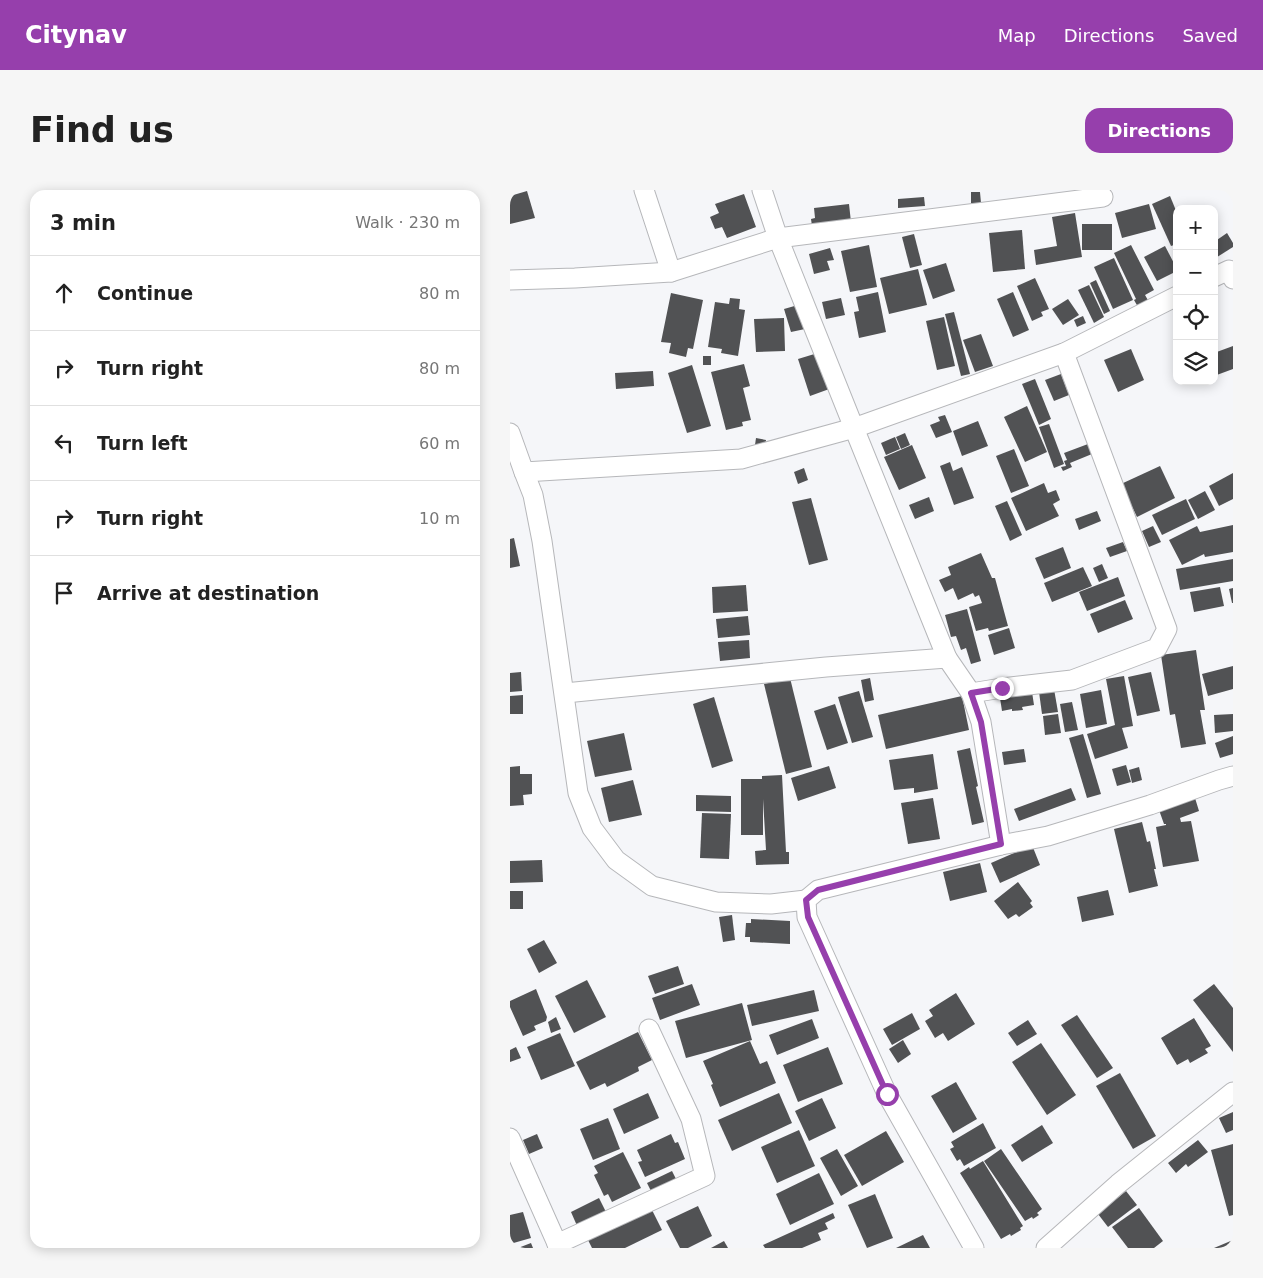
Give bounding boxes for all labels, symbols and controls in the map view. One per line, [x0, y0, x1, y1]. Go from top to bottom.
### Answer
text: Citynav [25, 21, 127, 49]
text: Map [998, 25, 1036, 46]
text: Directions [1064, 25, 1154, 46]
text: Saved [1182, 25, 1238, 46]
button: Directions [1085, 108, 1233, 153]
text: Find us [30, 110, 174, 150]
map controls [1173, 205, 1218, 385]
button: + [1173, 205, 1218, 250]
text: 3 min [50, 211, 116, 235]
text: Walk · 230 m [355, 213, 460, 232]
button: − [1173, 250, 1218, 295]
icon: ahead [50, 279, 78, 307]
text: Continue [97, 282, 193, 304]
text: 80 m [419, 284, 460, 303]
button: locate [1173, 295, 1218, 340]
button: layers [1173, 340, 1218, 385]
icon: right [50, 354, 78, 382]
text: Turn right [97, 357, 203, 379]
text: 80 m [419, 359, 460, 378]
icon: left [50, 429, 78, 457]
text: Turn left [97, 432, 188, 454]
text: 60 m [419, 434, 460, 453]
icon: right [50, 504, 78, 532]
text: Turn right [97, 507, 203, 529]
text: 10 m [419, 509, 460, 528]
icon: arrive [50, 579, 78, 607]
text: Arrive at destination [97, 582, 319, 604]
route end [991, 677, 1014, 700]
route start [876, 1083, 899, 1106]

